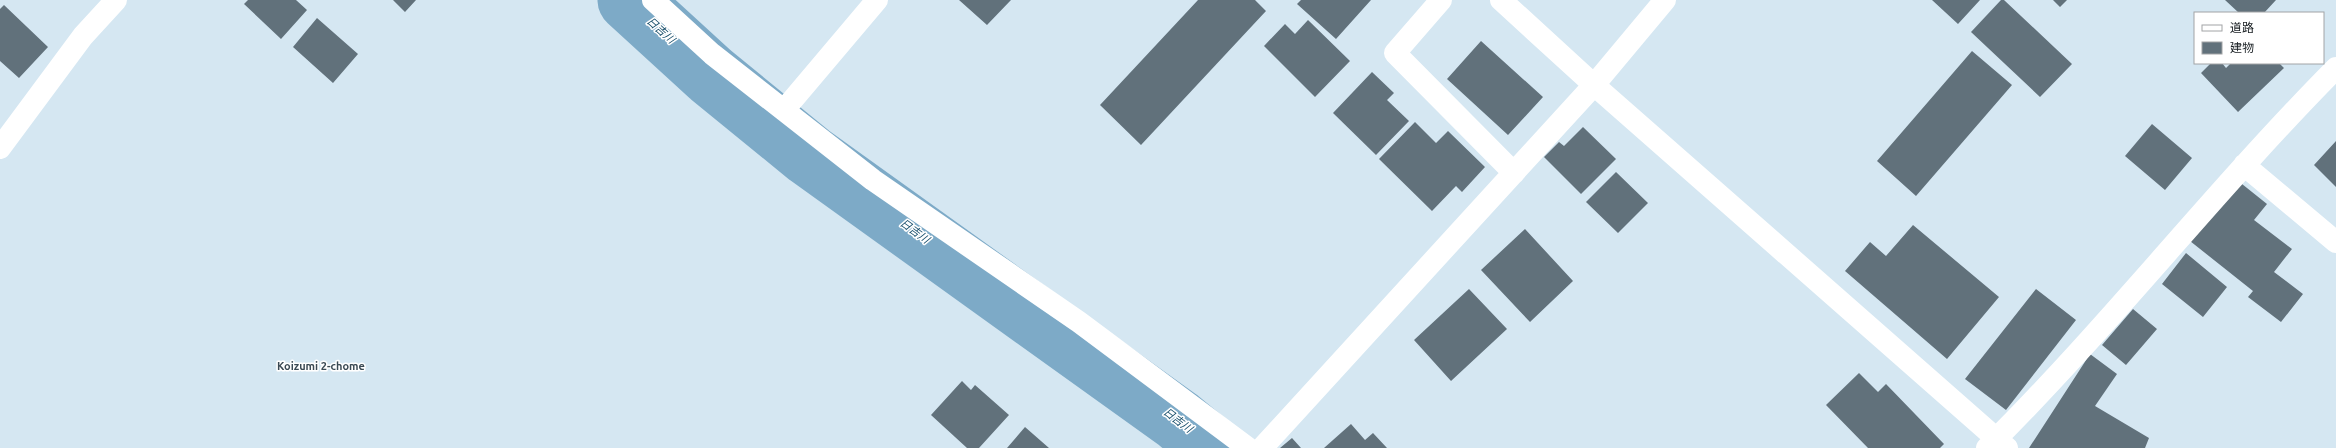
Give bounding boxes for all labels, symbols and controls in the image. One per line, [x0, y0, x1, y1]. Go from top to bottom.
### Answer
legend [2194, 12, 2324, 64]
water label: 日吉川 [645, 15, 678, 46]
text: 道路 [2230, 21, 2254, 34]
text: 建物 [2230, 41, 2254, 54]
water label: 日吉川 [898, 216, 933, 246]
district label: Koizumi 2-chome [277, 360, 365, 372]
water label: 日吉川 [1161, 405, 1196, 435]

